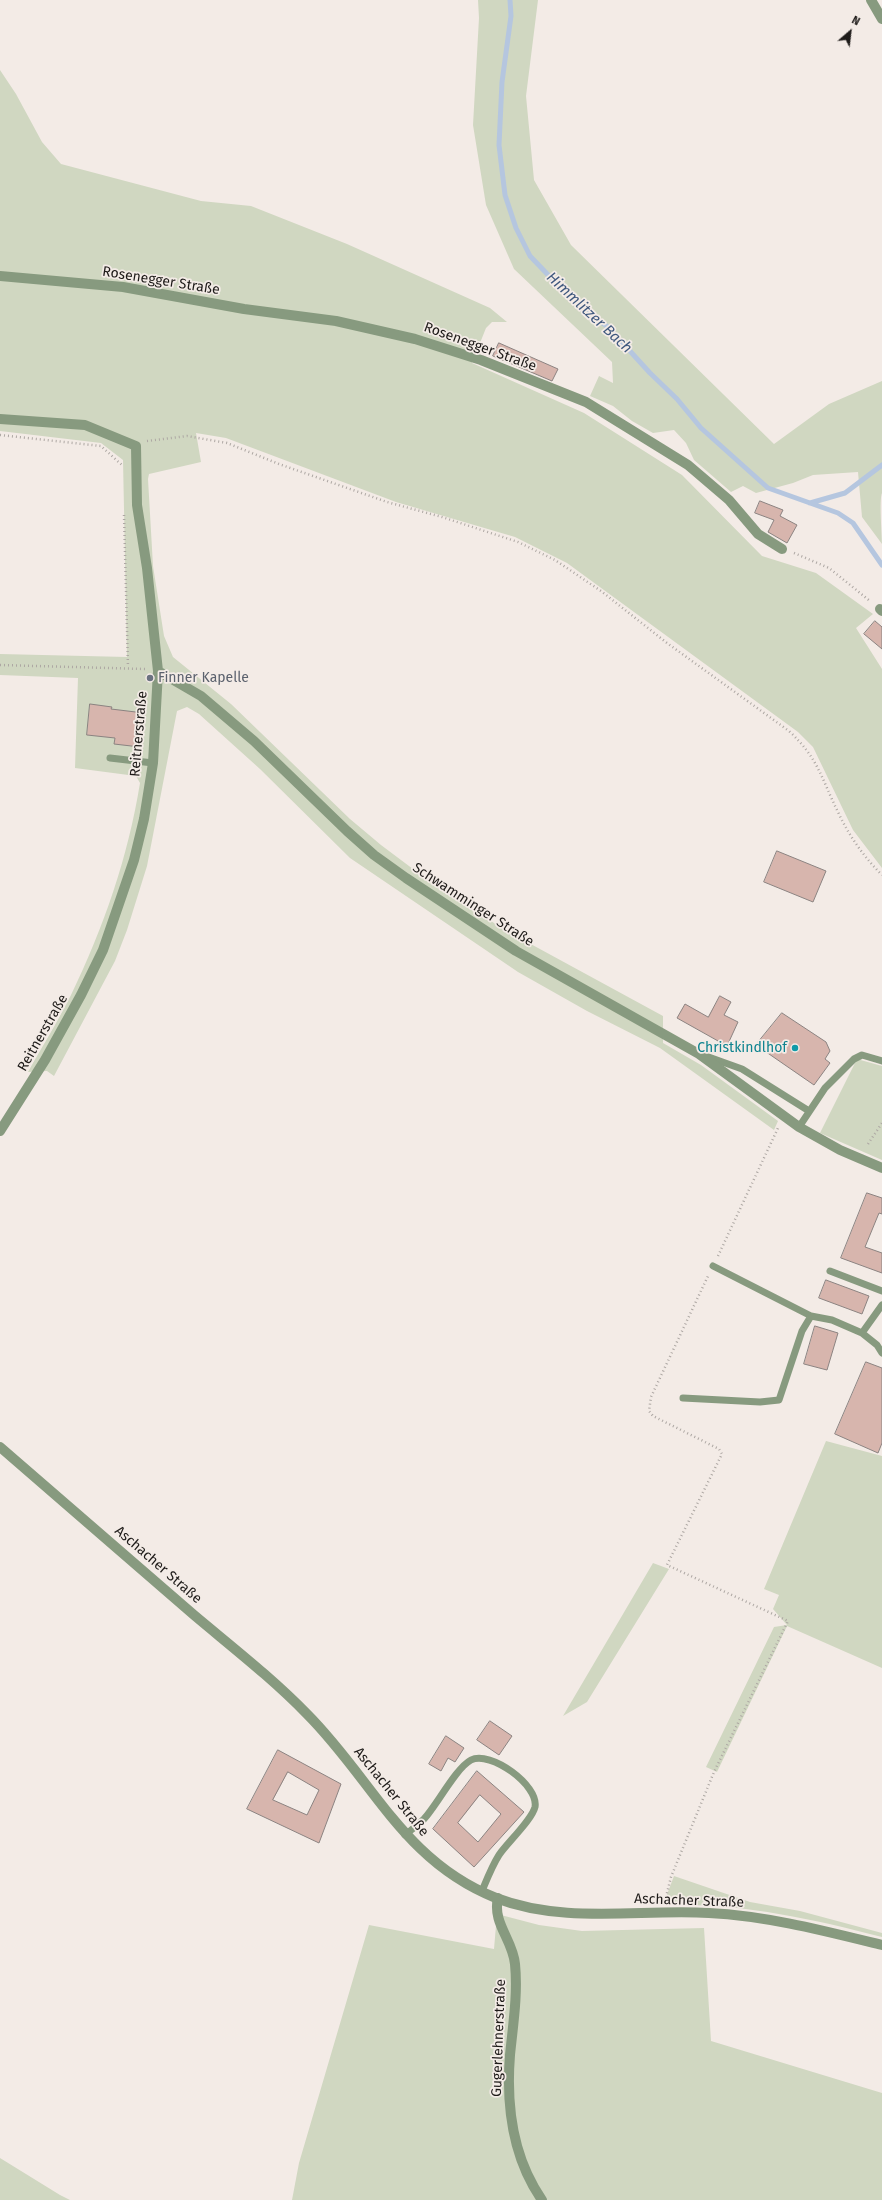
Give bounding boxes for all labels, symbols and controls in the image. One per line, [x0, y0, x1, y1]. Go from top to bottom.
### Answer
north arrow [830, 12, 870, 52]
text: N [850, 14, 862, 28]
street label: Rosenegger Straße [101, 263, 221, 299]
water label: Himmlitzer Bach [542, 269, 636, 357]
street label: Rosenegger Straße [421, 319, 539, 375]
place label: Finner Kapelle [158, 670, 249, 686]
marker: Finner Kapelle [145, 673, 155, 683]
street label: Reitnerstraße [127, 690, 151, 778]
street label: Schwamminger Straße [409, 860, 537, 950]
street label: Reitnerstraße [14, 992, 72, 1074]
place label: Christkindlhof [697, 1040, 787, 1056]
marker: Christkindlhof [790, 1043, 800, 1053]
street label: Aschacher Straße [111, 1523, 205, 1607]
street label: Aschacher Straße [350, 1744, 432, 1840]
street label: Aschacher Straße [634, 1891, 744, 1911]
street label: Gugerlehnerstraße [489, 1979, 509, 2097]

